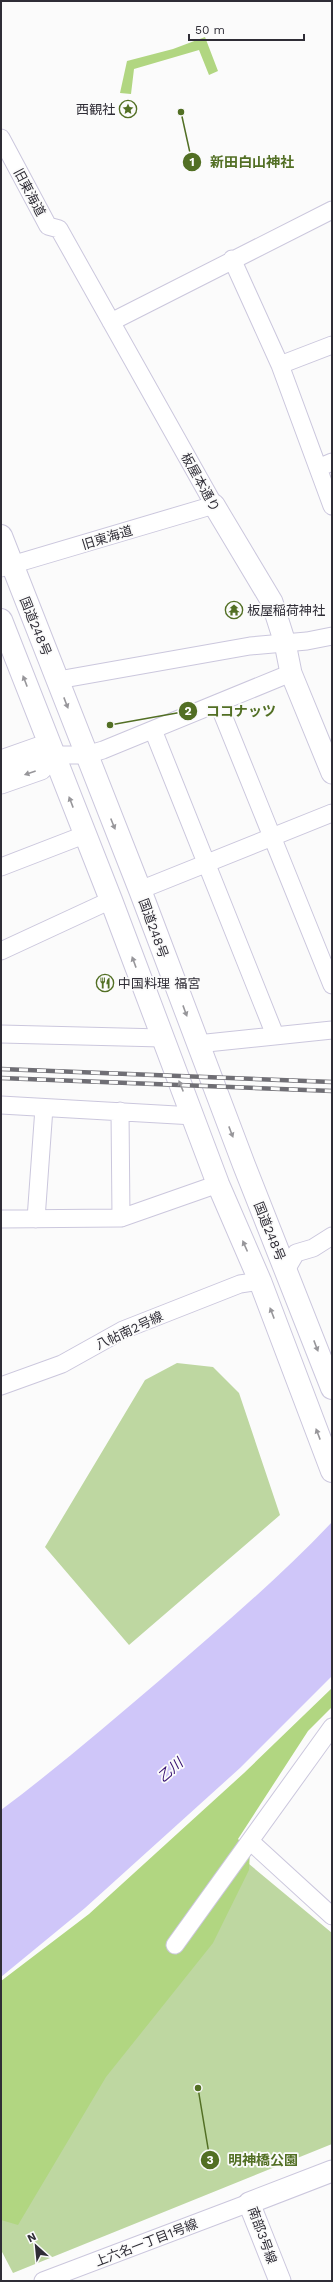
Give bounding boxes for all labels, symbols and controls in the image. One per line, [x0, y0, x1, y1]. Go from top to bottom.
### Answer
scale bar [189, 16, 304, 42]
text: 50 m [195, 23, 225, 37]
place icon: 西観社 [118, 99, 138, 119]
place label: 西観社 [76, 102, 115, 117]
callout: 新田白山神社 [182, 149, 302, 175]
text: 新田白山神社 [210, 154, 294, 170]
text: 1 [189, 155, 195, 169]
street label: 旧東海道 [11, 166, 48, 219]
street label: 板屋本通り [178, 450, 223, 514]
street label: 旧東海道 [80, 523, 134, 552]
street label: 国道248号 [17, 595, 54, 658]
temple icon: 板屋稲荷神社 [224, 600, 244, 620]
place label: 板屋稲荷神社 [247, 603, 325, 618]
one-way arrow [21, 674, 27, 686]
one-way arrow [64, 697, 70, 709]
callout: ココナッツ [178, 698, 284, 724]
text: ココナッツ [206, 703, 276, 719]
text: 2 [184, 704, 192, 718]
one-way arrow [23, 771, 35, 777]
one-way arrow [67, 796, 73, 808]
one-way arrow [111, 819, 117, 831]
street label: 国道248号 [136, 896, 171, 960]
one-way arrow [130, 956, 136, 968]
restaurant icon: 中国料理 福宮 [95, 973, 115, 993]
place label: 中国料理 福宮 [118, 976, 200, 991]
one-way arrow [182, 1005, 188, 1017]
one-way arrow [178, 1079, 184, 1091]
one-way arrow [228, 1127, 234, 1138]
street label: 国道248号 [251, 1200, 288, 1263]
one-way arrow [241, 1239, 247, 1251]
one-way arrow [269, 1306, 275, 1318]
street label: 八帖南2号線 [93, 1308, 165, 1353]
one-way arrow [313, 1340, 319, 1352]
one-way arrow [315, 1428, 321, 1440]
water label: 乙川 [154, 1753, 187, 1785]
callout: 明神橋公園 [200, 2147, 306, 2173]
text: 明神橋公園 [228, 2152, 298, 2168]
text: 3 [206, 2153, 214, 2167]
street label: 南部3号線 [245, 2205, 280, 2266]
street label: 上六名一丁目1号線 [93, 2216, 200, 2269]
north arrow [16, 2226, 56, 2266]
text: N [25, 2230, 38, 2245]

